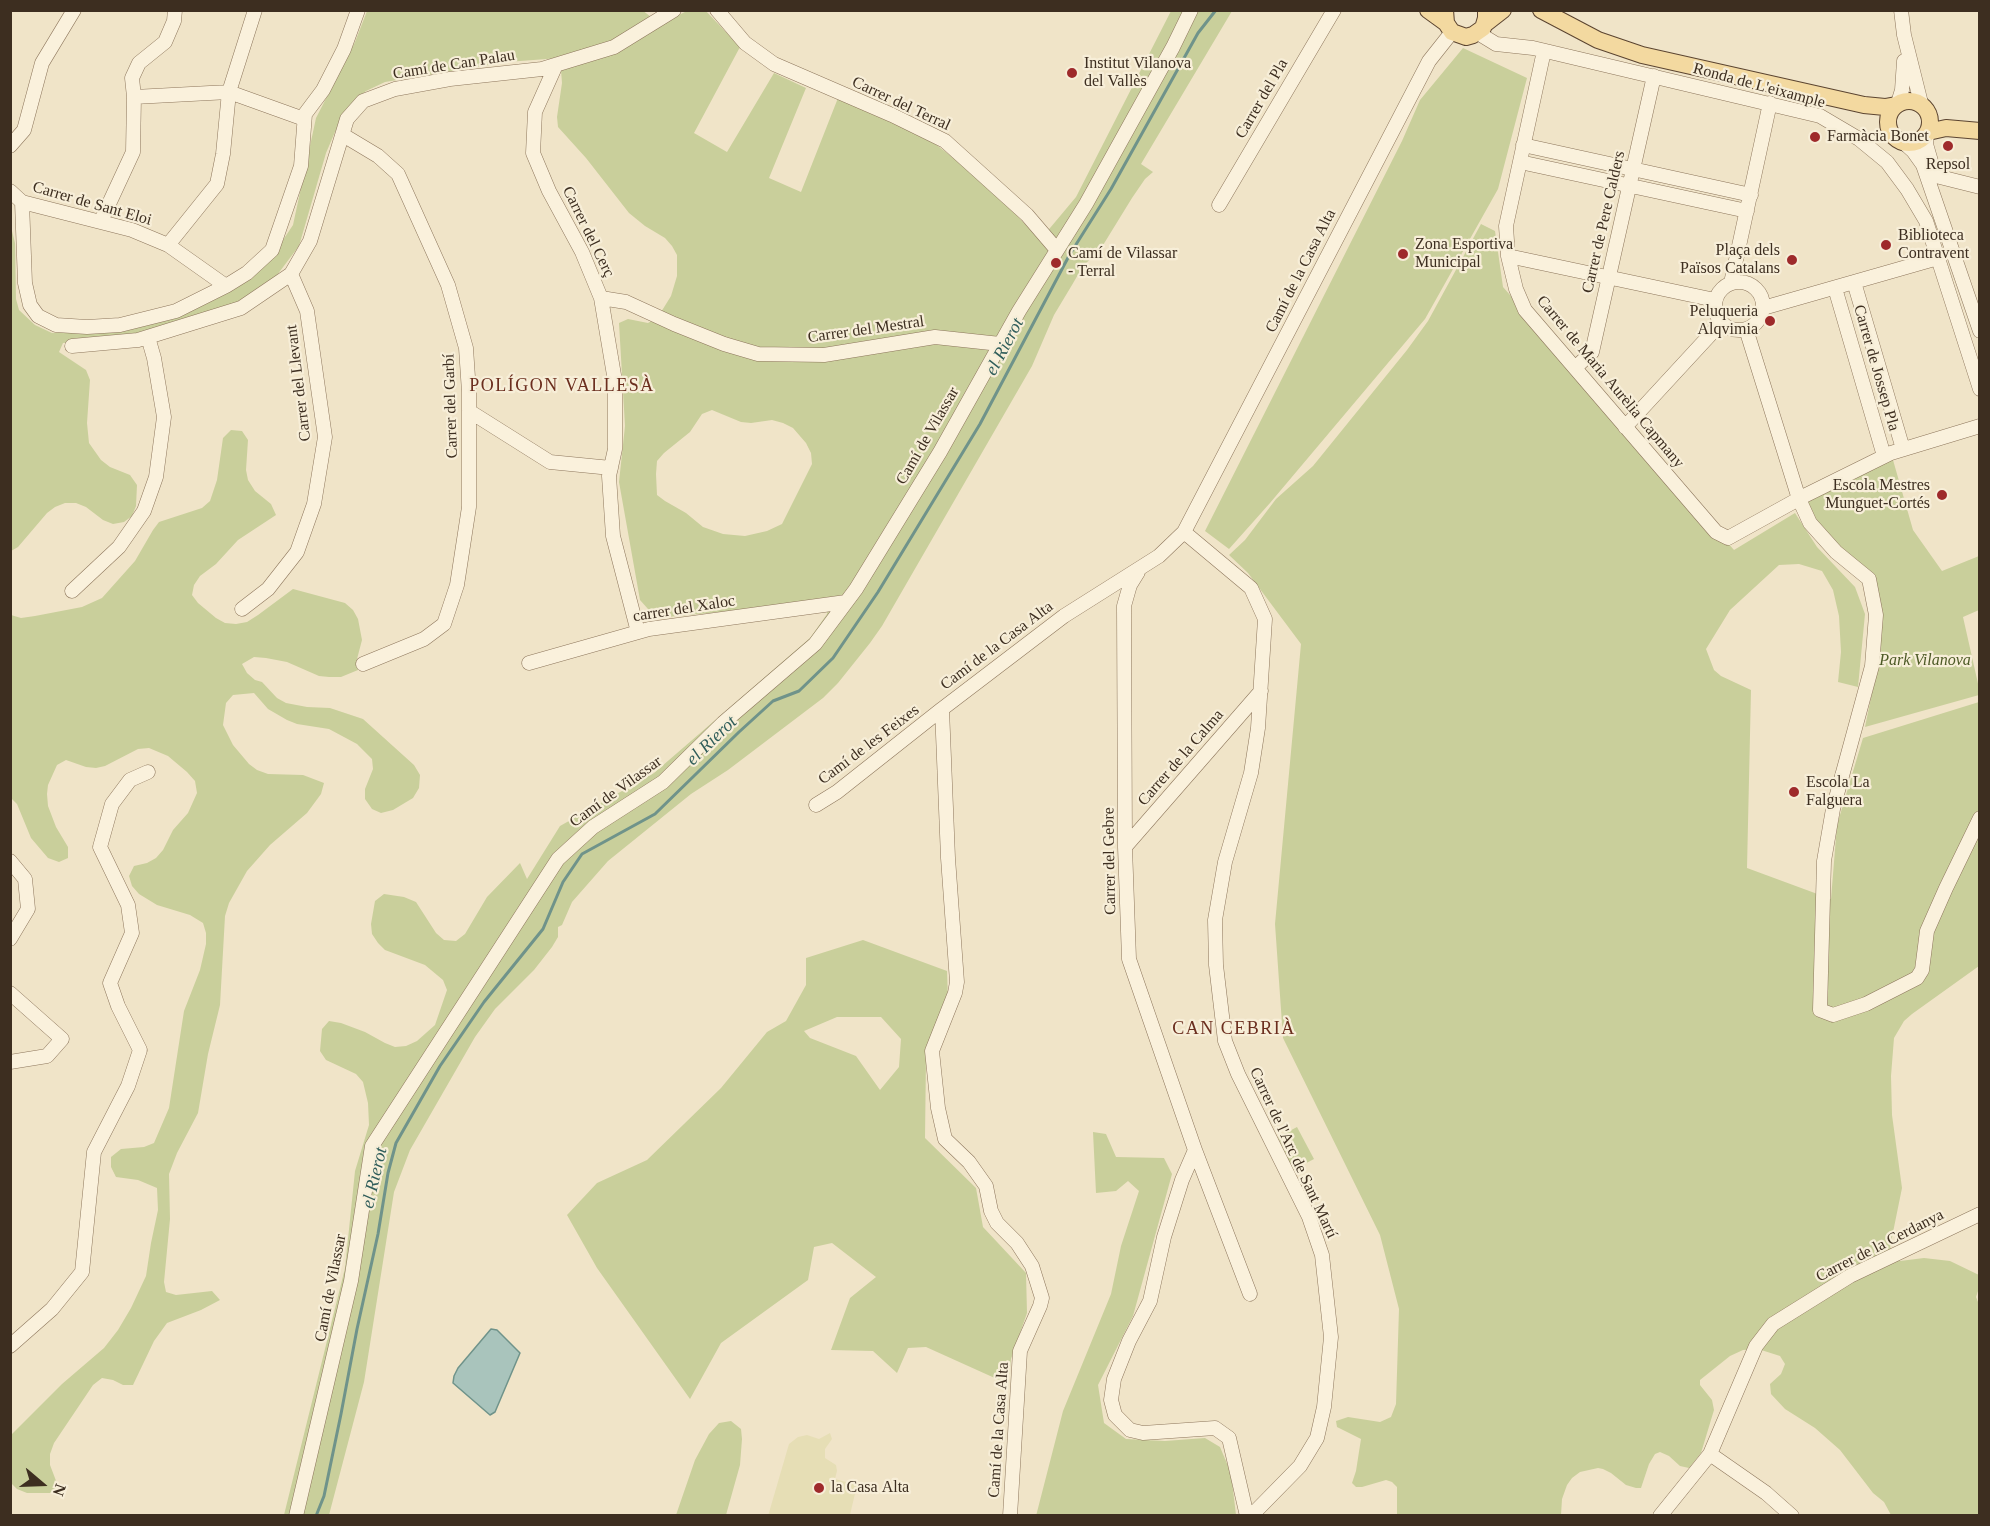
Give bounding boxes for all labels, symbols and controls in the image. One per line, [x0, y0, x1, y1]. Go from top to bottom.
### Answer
street label: Camí de Can Palau [392, 46, 516, 84]
place label: Institut Vilanova del Vallès [1084, 54, 1191, 92]
street label: Carrer del Pla [1231, 56, 1293, 142]
street label: Ronda de L'eixample [1691, 59, 1827, 113]
marker: Institut Vilanova del Vallès [1065, 66, 1079, 80]
street label: Carrer del Terral [849, 73, 953, 135]
place label: Farmàcia Bonet [1827, 127, 1929, 147]
marker: Farmàcia Bonet [1808, 130, 1822, 144]
marker: Repsol [1941, 139, 1955, 153]
street label: Carrer de Pere Calders [1578, 149, 1630, 295]
place label: Repsol [1926, 155, 1970, 175]
street label: Carrer de Sant Eloi [30, 178, 154, 230]
street label: Carrer del Cerç [558, 183, 618, 281]
street label: Camí de la Casa Alta [1262, 206, 1340, 336]
place label: Biblioteca Contravent [1898, 226, 1969, 264]
place label: Zona Esportiva Municipal [1415, 235, 1513, 273]
marker: Biblioteca Contravent [1879, 238, 1893, 252]
place label: Plaça dels Països Catalans [1680, 241, 1780, 279]
place label: Camí de Vilassar - Terral [1068, 244, 1177, 282]
marker: Zona Esportiva Municipal [1396, 247, 1410, 261]
marker: Plaça dels Països Catalans [1785, 253, 1799, 267]
marker: Camí de Vilassar - Terral [1049, 256, 1063, 270]
street label: Carrer de Maria Aurèlia Capmany [1532, 292, 1688, 472]
place label: Peluqueria Alqvimia [1690, 302, 1758, 340]
street label: Carrer de Jossep Pla [1849, 303, 1903, 433]
street label: Carrer del Mestral [807, 312, 925, 348]
marker: Peluqueria Alqvimia [1763, 314, 1777, 328]
water label: el Rierot [981, 315, 1029, 379]
street label: Carrer del Llevant [282, 324, 316, 442]
street label: Carrer del Garbí [440, 353, 462, 459]
district label: POLÍGON VALLESÀ [469, 375, 655, 397]
street label: Camí de Vilassar [892, 384, 964, 488]
place label: Escola Mestres Munguet-Cortés [1825, 476, 1930, 514]
marker: Escola Mestres Munguet-Cortés [1935, 488, 1949, 502]
street label: carrer del Xaloc [632, 591, 736, 627]
street label: Camí de la Casa Alta [937, 597, 1057, 695]
park label: Park Vilanova [1879, 651, 1971, 671]
street label: Camí de les Feixes [815, 701, 923, 789]
street label: Carrer de la Calma [1134, 706, 1228, 810]
water label: el Rierot [682, 712, 742, 770]
street label: Camí de Vilassar [566, 752, 666, 832]
place label: Escola La Falguera [1806, 773, 1870, 811]
marker: Escola La Falguera [1787, 785, 1801, 799]
street label: Carrer del Gebre [1099, 807, 1121, 915]
district label: CAN CEBRIÀ [1172, 1018, 1296, 1040]
street label: Carrer de l'Arc de Sant Martí [1245, 1064, 1341, 1242]
water label: el Rierot [358, 1145, 392, 1211]
street label: Carrer de la Cerdanya [1813, 1205, 1947, 1287]
street label: Camí de Vilassar [311, 1233, 351, 1343]
street label: Camí de la Casa Alta [985, 1362, 1013, 1498]
north arrow [12, 1454, 72, 1514]
place label: la Casa Alta [831, 1478, 909, 1498]
marker: la Casa Alta [812, 1481, 826, 1495]
text: N [50, 1482, 69, 1498]

